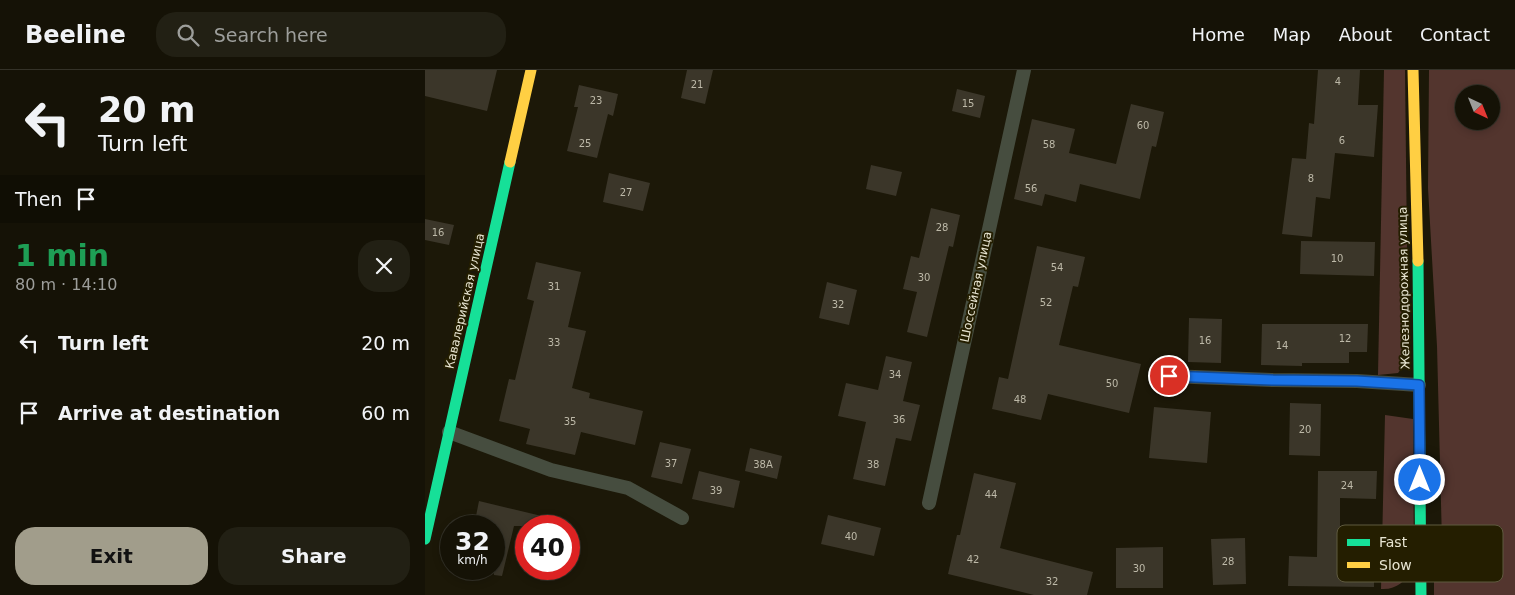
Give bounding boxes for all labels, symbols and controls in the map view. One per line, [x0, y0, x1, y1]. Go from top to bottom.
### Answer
search box [156, 12, 506, 57]
text: Beeline [25, 21, 126, 49]
icon: search [174, 21, 202, 49]
text: Search here [214, 24, 328, 46]
text: Home [1192, 24, 1245, 45]
text: Map [1273, 24, 1311, 45]
text: About [1339, 24, 1392, 45]
text: Contact [1420, 24, 1490, 45]
house number: 4 [1335, 76, 1341, 87]
house number: 21 [691, 79, 703, 90]
north arrow [1455, 85, 1500, 130]
map controls [1455, 85, 1500, 130]
icon: left [15, 90, 80, 155]
text: 20 m [98, 90, 195, 130]
house number: 23 [590, 95, 602, 106]
house number: 15 [962, 98, 974, 109]
house number: 60 [1137, 120, 1149, 131]
text: Turn left [98, 131, 187, 156]
house number: 6 [1339, 135, 1345, 146]
house number: 25 [579, 138, 591, 149]
house number: 58 [1043, 139, 1055, 150]
house number: 8 [1308, 173, 1314, 184]
house number: 56 [1025, 183, 1037, 194]
icon: arrive [72, 185, 100, 213]
house number: 27 [620, 187, 632, 198]
text: Then [15, 188, 62, 210]
street label: Железнодорожная улица [1396, 207, 1412, 369]
house number: 28 [936, 222, 948, 233]
house number: 16 [432, 227, 444, 238]
street label: Шоссейная улица [957, 230, 995, 344]
street label: Кавалерийская улица [443, 232, 487, 370]
text: 1 min [15, 238, 109, 273]
button: close [358, 240, 410, 292]
house number: 10 [1331, 253, 1343, 264]
house number: 54 [1051, 262, 1063, 273]
house number: 30 [918, 272, 930, 283]
text: 80 m · 14:10 [15, 275, 117, 294]
house number: 31 [548, 281, 560, 292]
house number: 52 [1040, 297, 1052, 308]
house number: 32 [832, 299, 844, 310]
icon: left [15, 329, 43, 357]
text: Turn left [58, 332, 149, 354]
text: 20 m [361, 332, 410, 354]
house number: 12 [1339, 333, 1351, 344]
house number: 16 [1199, 335, 1211, 346]
house number: 33 [548, 337, 560, 348]
house number: 14 [1276, 340, 1288, 351]
pin [1148, 355, 1190, 397]
icon: arrive [1155, 362, 1183, 390]
house number: 34 [889, 369, 901, 380]
house number: 50 [1106, 378, 1118, 389]
house number: 48 [1014, 394, 1026, 405]
icon: arrive [15, 399, 43, 427]
text: Arrive at destination [58, 402, 280, 424]
text: 60 m [361, 402, 410, 424]
house number: 36 [893, 414, 905, 425]
house number: 35 [564, 416, 576, 427]
house number: 20 [1299, 424, 1311, 435]
position arrow [1393, 453, 1445, 505]
house number: 37 [665, 458, 677, 469]
house number: 38А [753, 459, 773, 470]
house number: 38 [867, 459, 879, 470]
house number: 24 [1341, 480, 1353, 491]
house number: 39 [710, 485, 722, 496]
house number: 44 [985, 489, 997, 500]
speed limit sign: 40 [515, 515, 580, 580]
legend [1337, 525, 1503, 582]
button: Exit [15, 527, 208, 585]
button: Share [218, 527, 410, 585]
text: 32 [455, 527, 490, 556]
house number: 40 [845, 531, 857, 542]
text: Fast [1379, 534, 1408, 550]
text: km/h [457, 553, 488, 567]
house number: 42 [967, 554, 979, 565]
house number: 28 [1222, 556, 1234, 567]
text: Slow [1379, 557, 1412, 573]
house number: 30 [1133, 563, 1145, 574]
house number: 32 [1046, 576, 1058, 587]

